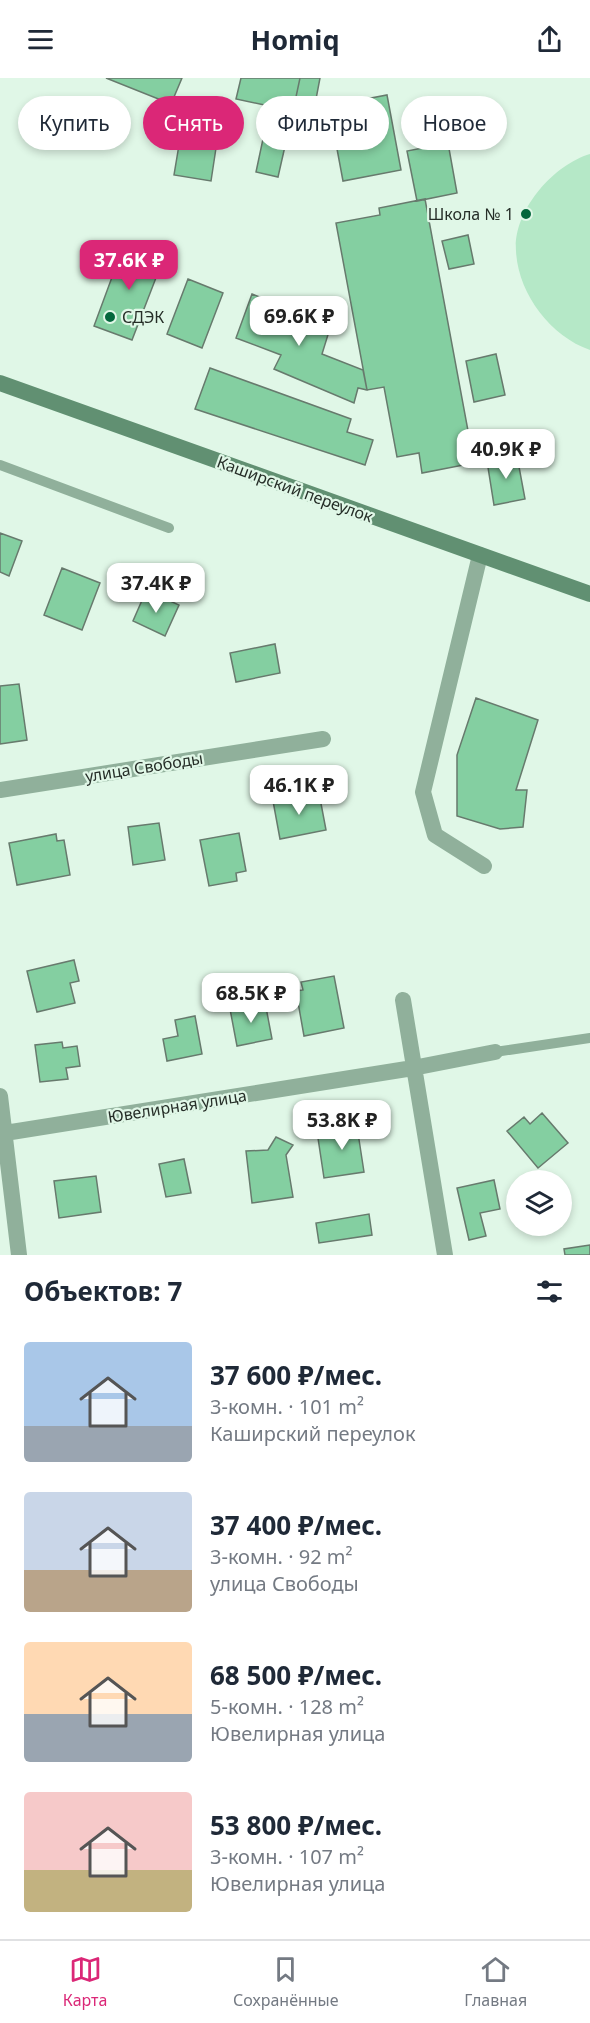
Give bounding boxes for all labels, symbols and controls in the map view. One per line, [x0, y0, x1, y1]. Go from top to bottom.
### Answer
text: Homiq [251, 21, 340, 58]
icon: menu [24, 23, 57, 56]
icon: share [533, 23, 566, 56]
chip: Купить [18, 96, 131, 150]
chip: Снять [143, 96, 244, 150]
chip: Фильтры [256, 96, 389, 150]
chip: Новое [401, 96, 507, 150]
place label: Школа № 1 [428, 203, 514, 225]
marker: Школа № 1 [519, 207, 533, 221]
pin: 37.6K ₽ [74, 240, 184, 291]
text: 37.6K ₽ [94, 246, 164, 273]
pin: 69.6K ₽ [244, 296, 354, 347]
text: 69.6K ₽ [264, 302, 334, 329]
place label: СДЭК [122, 306, 164, 328]
marker: СДЭК [103, 310, 117, 324]
pin: 40.9K ₽ [451, 429, 561, 480]
text: 40.9K ₽ [471, 435, 541, 462]
street label: Каширский переулок [214, 451, 376, 528]
pin: 37.4K ₽ [101, 563, 211, 614]
text: 37.4K ₽ [121, 569, 191, 596]
street label: улица Свободы [83, 747, 205, 787]
pin: 46.1K ₽ [244, 765, 354, 816]
text: 46.1K ₽ [264, 771, 334, 798]
pin: 68.5K ₽ [196, 973, 306, 1024]
text: 68.5K ₽ [216, 979, 286, 1006]
street label: Ювелирная улица [106, 1084, 248, 1128]
pin: 53.8K ₽ [287, 1100, 397, 1151]
text: 53.8K ₽ [307, 1106, 377, 1133]
map controls [506, 1170, 572, 1236]
button: layers [506, 1170, 572, 1236]
text: Объектов: 7 [24, 1273, 182, 1309]
icon: filters [533, 1275, 566, 1308]
text: 37 600 ₽/мес. [210, 1357, 382, 1393]
icon: home [72, 1366, 144, 1438]
text: 3-комн. · 101 m² [210, 1393, 364, 1420]
text: Каширский переулок [210, 1420, 416, 1447]
text: 37 400 ₽/мес. [210, 1507, 382, 1543]
icon: home [72, 1516, 144, 1588]
text: 3-комн. · 92 m² [210, 1543, 353, 1570]
text: улица Свободы [210, 1570, 359, 1597]
text: 68 500 ₽/мес. [210, 1657, 382, 1693]
icon: home [72, 1666, 144, 1738]
text: 5-комн. · 128 m² [210, 1693, 364, 1720]
text: Ювелирная улица [210, 1720, 385, 1747]
text: 53 800 ₽/мес. [210, 1807, 382, 1843]
icon: home [72, 1816, 144, 1888]
text: 3-комн. · 107 m² [210, 1843, 364, 1870]
text: Ювелирная улица [210, 1870, 385, 1897]
tab: Карта [63, 1953, 107, 2011]
tab: Сохранённые [233, 1953, 339, 2011]
tab: Главная [464, 1953, 527, 2011]

